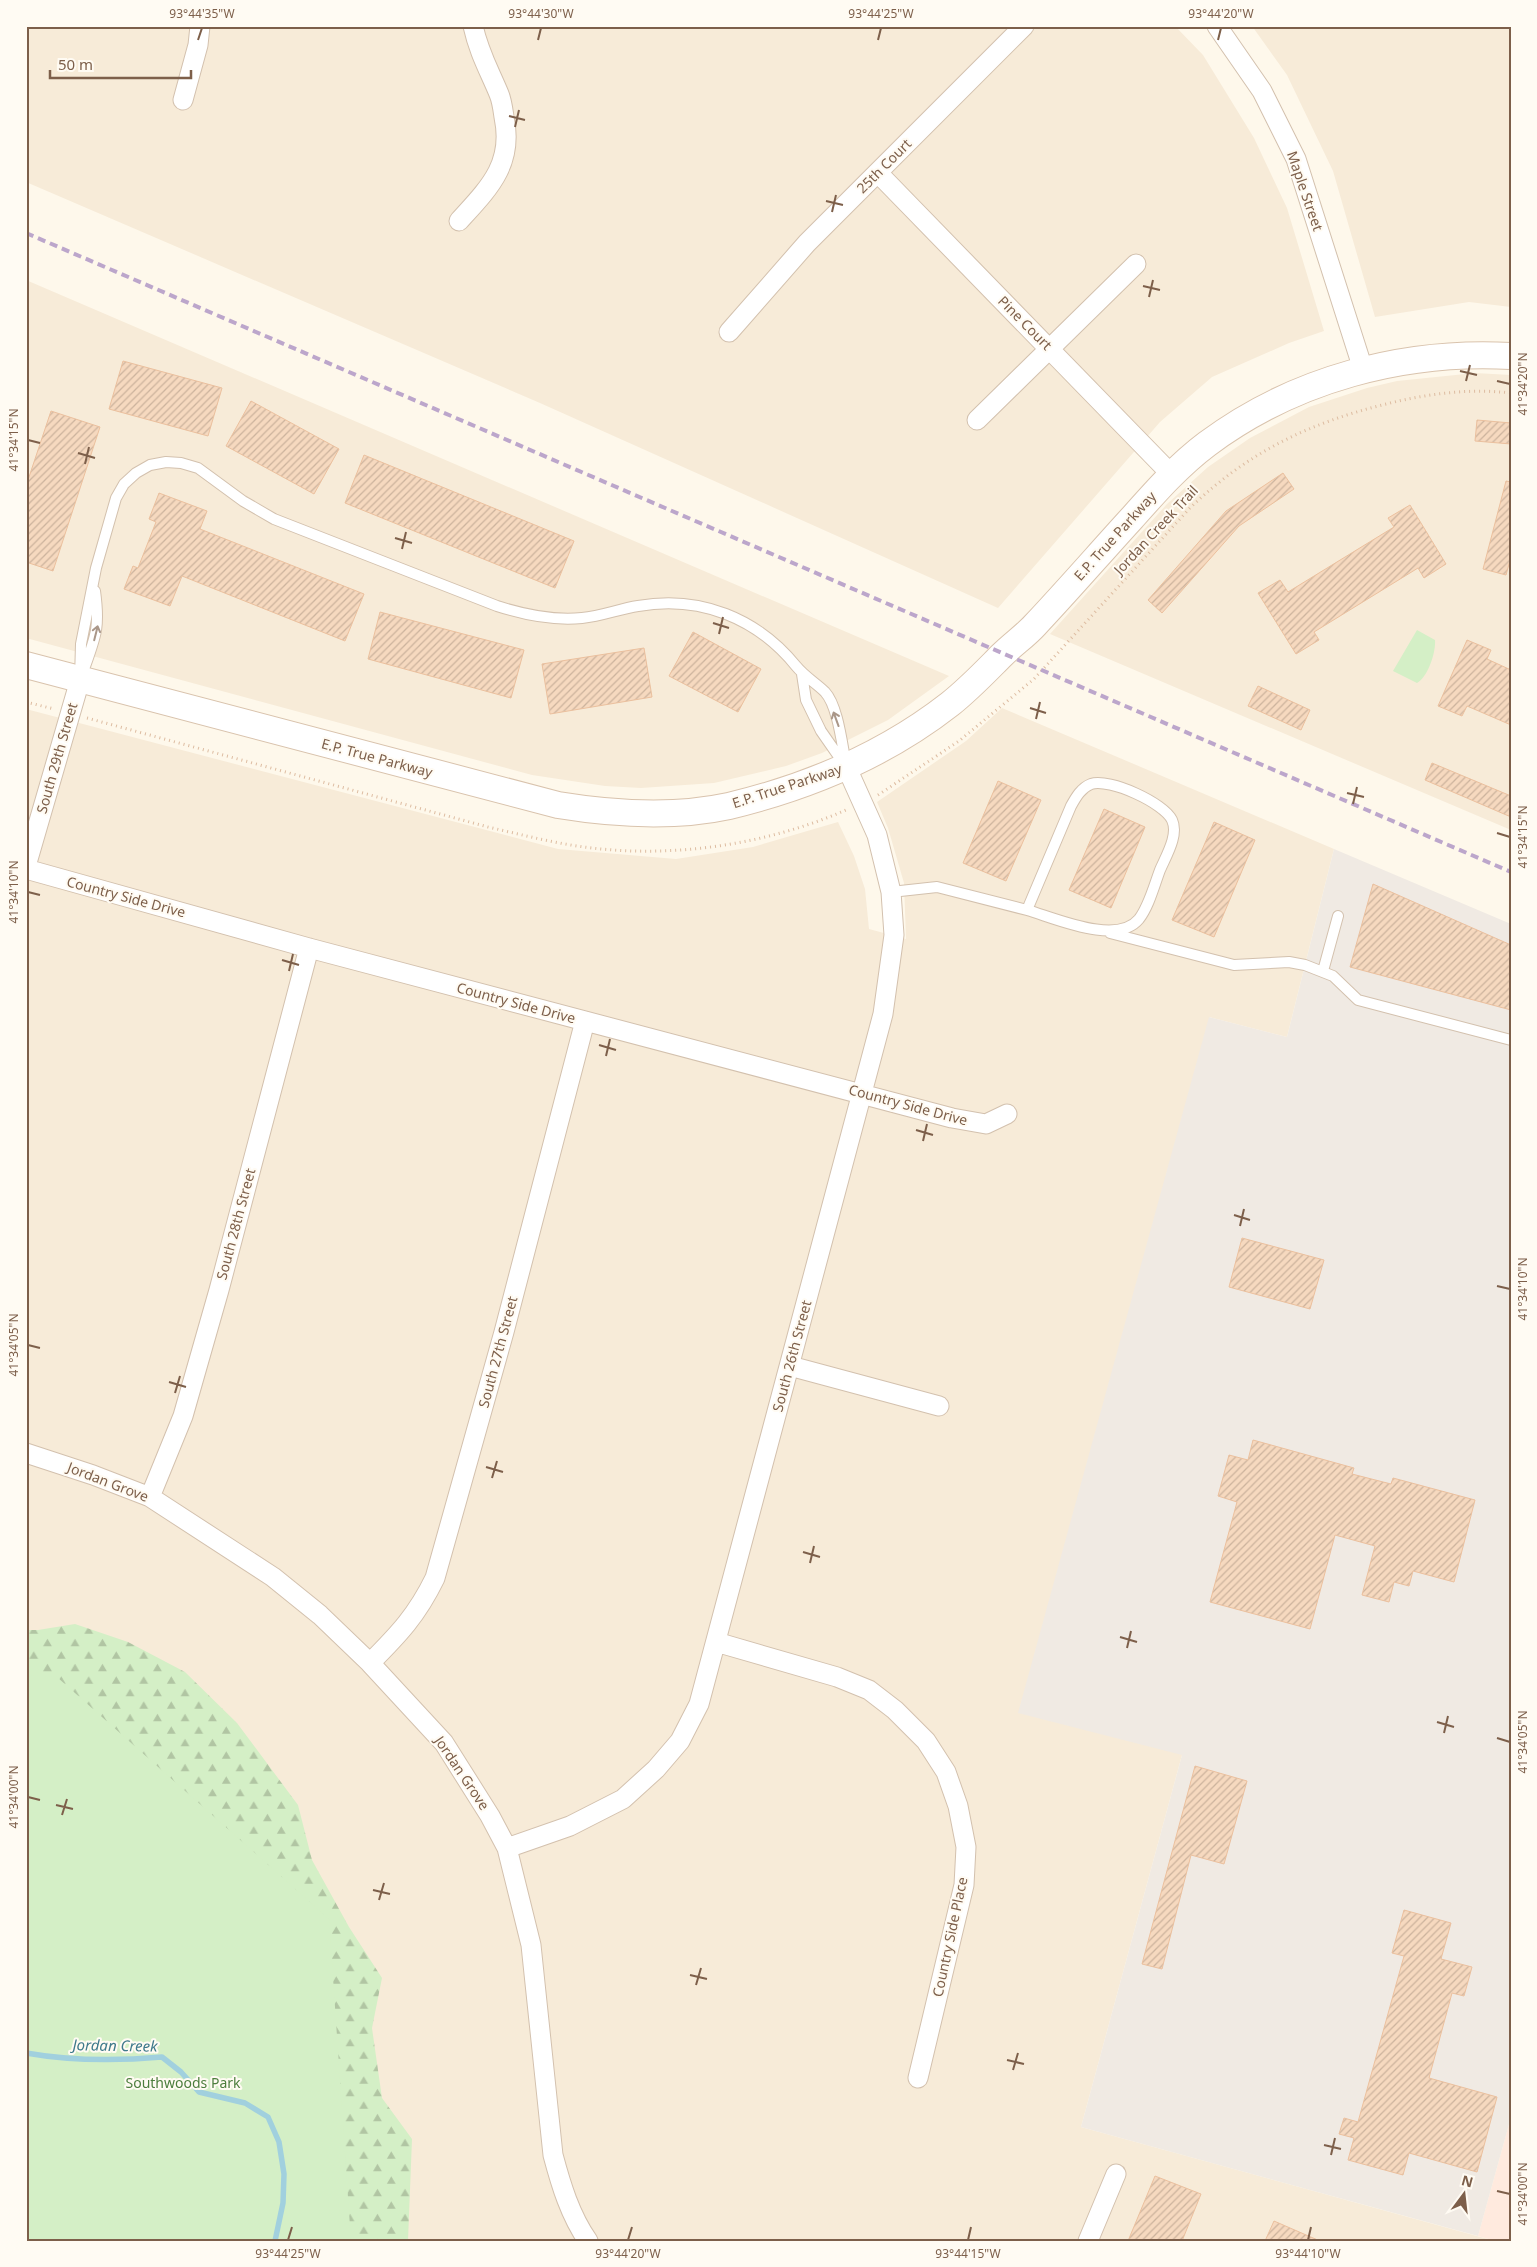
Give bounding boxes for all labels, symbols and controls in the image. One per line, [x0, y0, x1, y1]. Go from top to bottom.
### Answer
text: 93°44'35"W [169, 5, 235, 22]
text: 93°44'30"W [508, 5, 574, 22]
text: 93°44'25"W [848, 5, 914, 22]
text: 93°44'20"W [1188, 5, 1254, 22]
scale bar [50, 48, 191, 80]
text: 50 m [58, 54, 93, 74]
street label: 25th Court [852, 134, 915, 197]
street label: Maple Street [1283, 148, 1328, 233]
street label: Pine Court [994, 292, 1056, 354]
text: 41°34'20"N [1514, 352, 1531, 416]
text: 41°34'15"N [5, 408, 22, 472]
street label: Jordan Creek Trail [1108, 481, 1202, 580]
street label: E.P. True Parkway [1069, 486, 1160, 584]
one-way arrow [92, 626, 101, 642]
street label: South 29th Street [32, 700, 81, 816]
one-way arrow [831, 712, 840, 727]
street label: E.P. True Parkway [320, 734, 436, 782]
street label: E.P. True Parkway [730, 759, 845, 812]
text: 41°34'15"N [1514, 805, 1531, 869]
text: 41°34'10"N [5, 860, 22, 924]
street label: Country Side Drive [65, 872, 188, 922]
street label: Country Side Drive [455, 978, 578, 1028]
street label: Country Side Drive [847, 1080, 970, 1130]
street label: South 28th Street [212, 1166, 260, 1282]
text: 41°34'10"N [1514, 1257, 1531, 1321]
street label: South 27th Street [474, 1294, 522, 1410]
street label: South 26th Street [768, 1298, 816, 1414]
text: 41°34'05"N [5, 1313, 22, 1377]
street label: Jordan Grove [63, 1457, 152, 1506]
text: 41°34'05"N [1514, 1710, 1531, 1774]
street label: Jordan Grove [430, 1730, 494, 1814]
text: 41°34'00"N [5, 1765, 22, 1829]
street label: Country Side Place [928, 1875, 972, 1999]
water label: Jordan Creek [69, 2034, 158, 2056]
park label: Southwoods Park [126, 2073, 241, 2092]
text: 41°34'00"N [1514, 2162, 1531, 2226]
north arrow [1440, 2170, 1490, 2220]
text: N [1460, 2170, 1475, 2192]
text: 93°44'25"W [255, 2245, 321, 2262]
text: 93°44'20"W [595, 2245, 661, 2262]
text: 93°44'15"W [935, 2245, 1001, 2262]
text: 93°44'10"W [1275, 2245, 1341, 2262]

